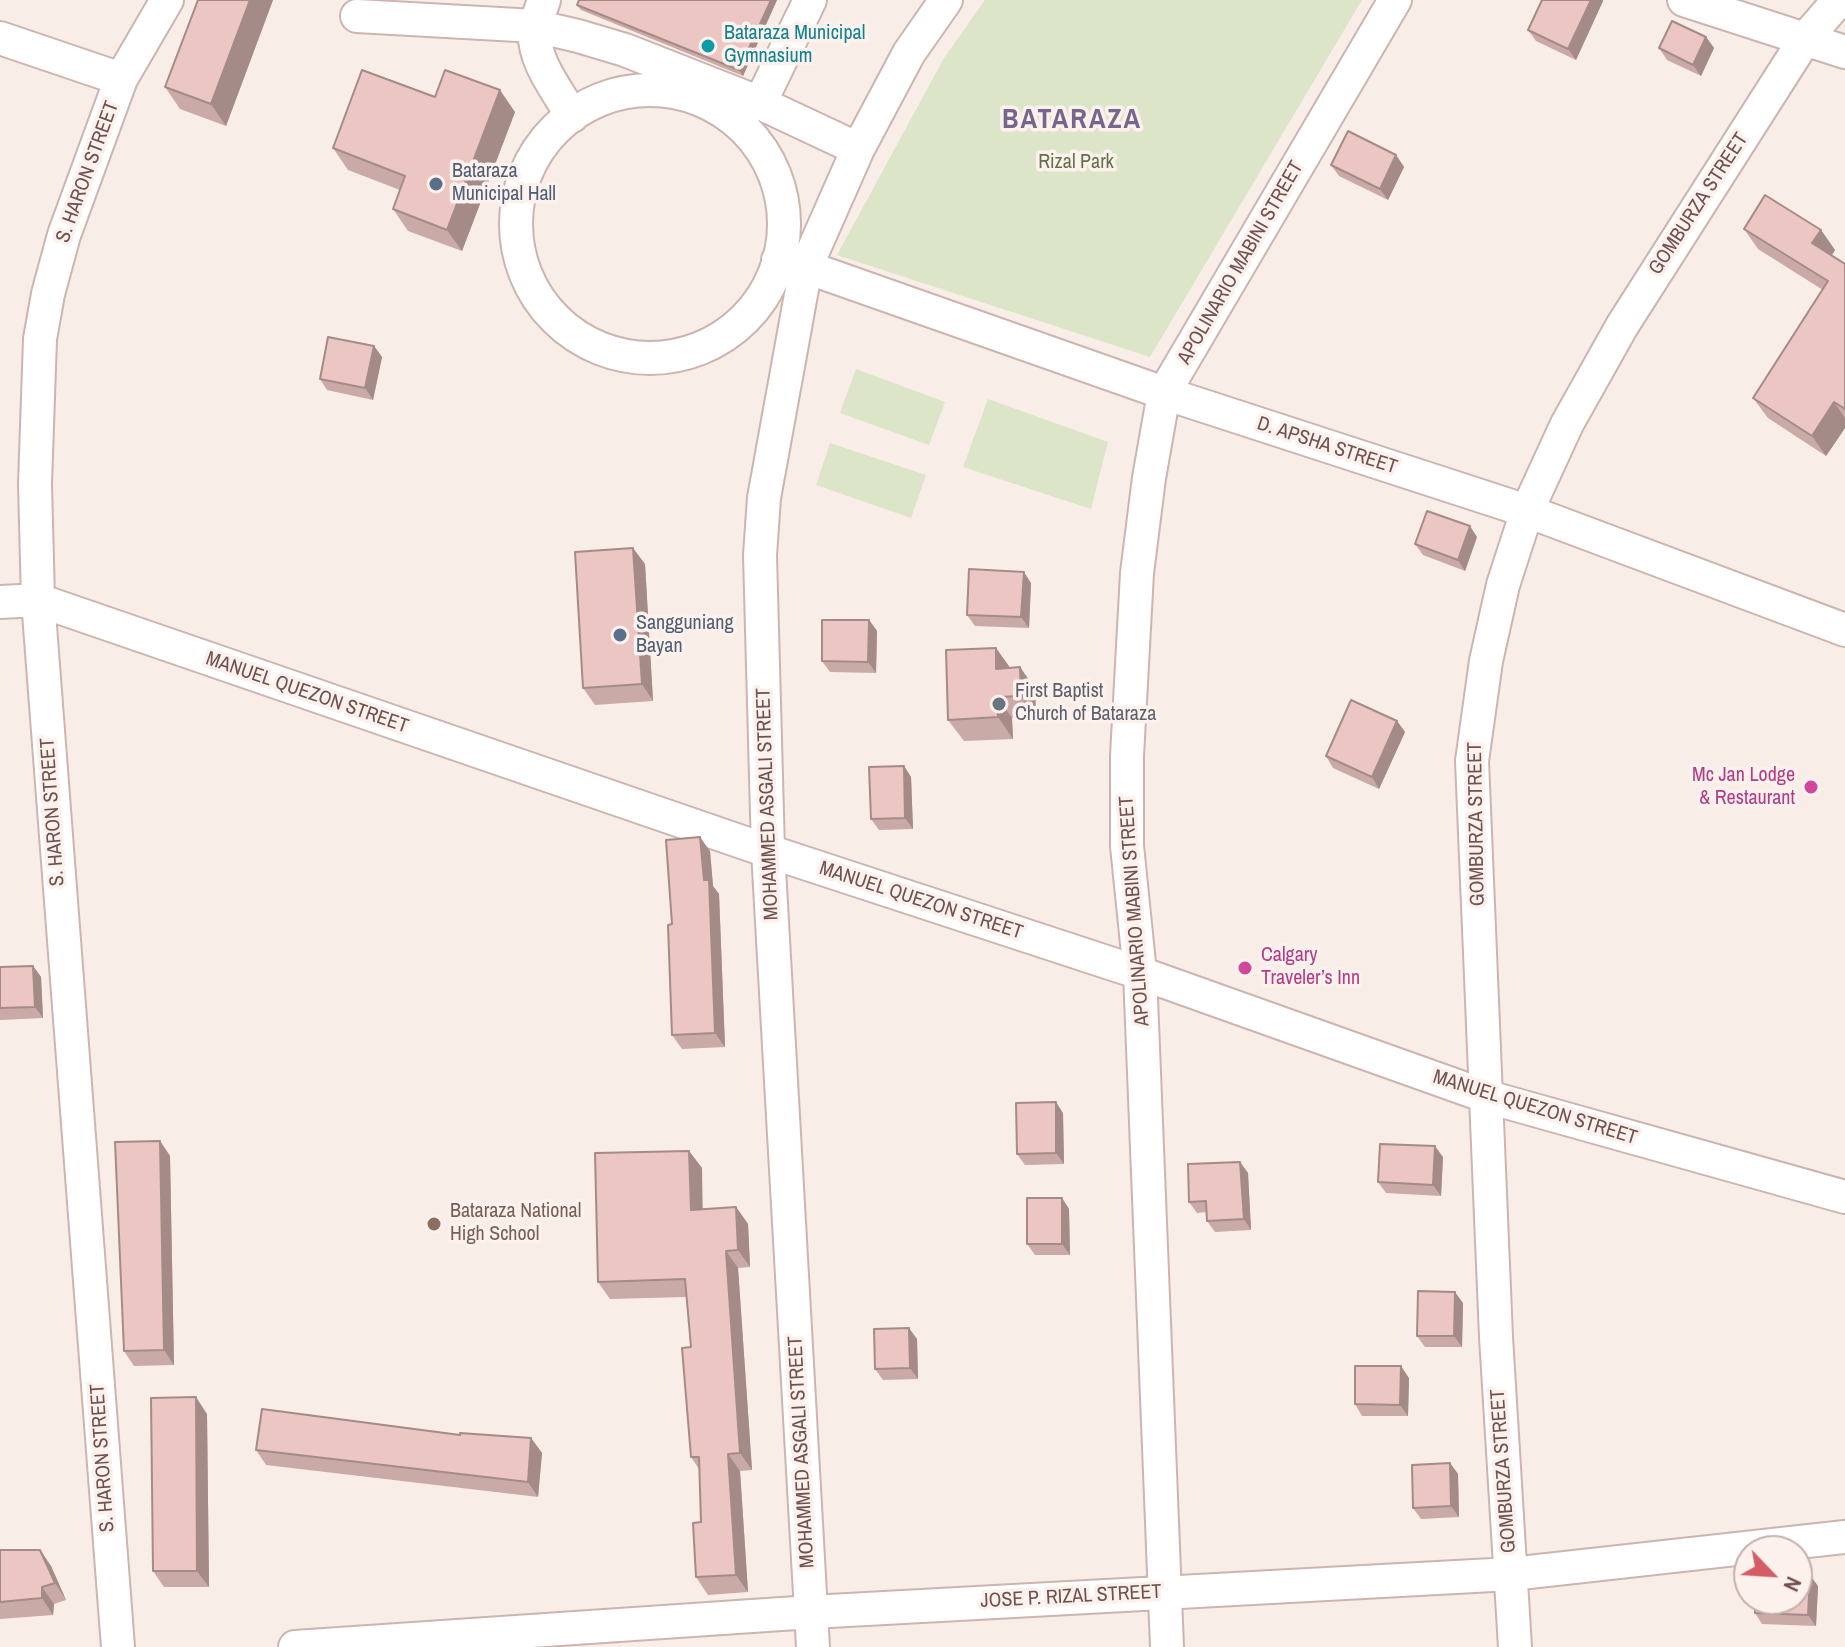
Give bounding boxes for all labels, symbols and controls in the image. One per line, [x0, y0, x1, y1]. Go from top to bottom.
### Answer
place label: Bataraza Municipal Gymnasium [724, 22, 865, 69]
marker: Bataraza Municipal Gymnasium [699, 37, 717, 55]
street label: S. HARON STREET [51, 98, 125, 246]
district label: BATARAZA [1002, 103, 1142, 137]
street label: GOMBURZA STREET [1644, 129, 1754, 279]
park label: Rizal Park [1038, 151, 1114, 175]
street label: APOLINARIO MABINI STREET [1173, 157, 1309, 369]
place label: Bataraza Municipal Hall [452, 160, 556, 207]
marker: Bataraza Municipal Hall [427, 175, 445, 193]
street label: D. APSHA STREET [1254, 412, 1400, 480]
place label: Sangguniang Bayan [636, 612, 734, 659]
marker: Sangguniang Bayan [611, 626, 629, 644]
street label: MANUEL QUEZON STREET [203, 647, 411, 739]
place label: First Baptist Church of Bataraza [1015, 680, 1156, 727]
street label: MOHAMMED ASGALI STREET [752, 687, 784, 921]
marker: First Baptist Church of Bataraza [990, 695, 1008, 713]
street label: S. HARON STREET [36, 737, 70, 887]
street label: GOMBURZA STREET [1464, 742, 1490, 906]
place label: Mc Jan Lodge & Restaurant [1692, 764, 1795, 811]
marker: Mc Jan Lodge & Restaurant [1802, 778, 1820, 796]
street label: APOLINARIO MABINI STREET [1115, 795, 1155, 1027]
street label: MANUEL QUEZON STREET [816, 857, 1026, 945]
place label: Calgary Traveler’s Inn [1261, 944, 1360, 991]
marker: Calgary Traveler’s Inn [1236, 959, 1254, 977]
street label: MANUEL QUEZON STREET [1430, 1065, 1640, 1151]
place label: Bataraza National High School [450, 1200, 581, 1247]
marker: Bataraza National High School [425, 1215, 443, 1233]
street label: MOHAMMED ASGALI STREET [784, 1335, 820, 1569]
street label: S. HARON STREET [86, 1383, 120, 1533]
street label: GOMBURZA STREET [1486, 1388, 1522, 1554]
north arrow [1733, 1535, 1813, 1615]
text: N [1777, 1572, 1809, 1597]
street label: JOSE P. RIZAL STREET [980, 1580, 1162, 1614]

